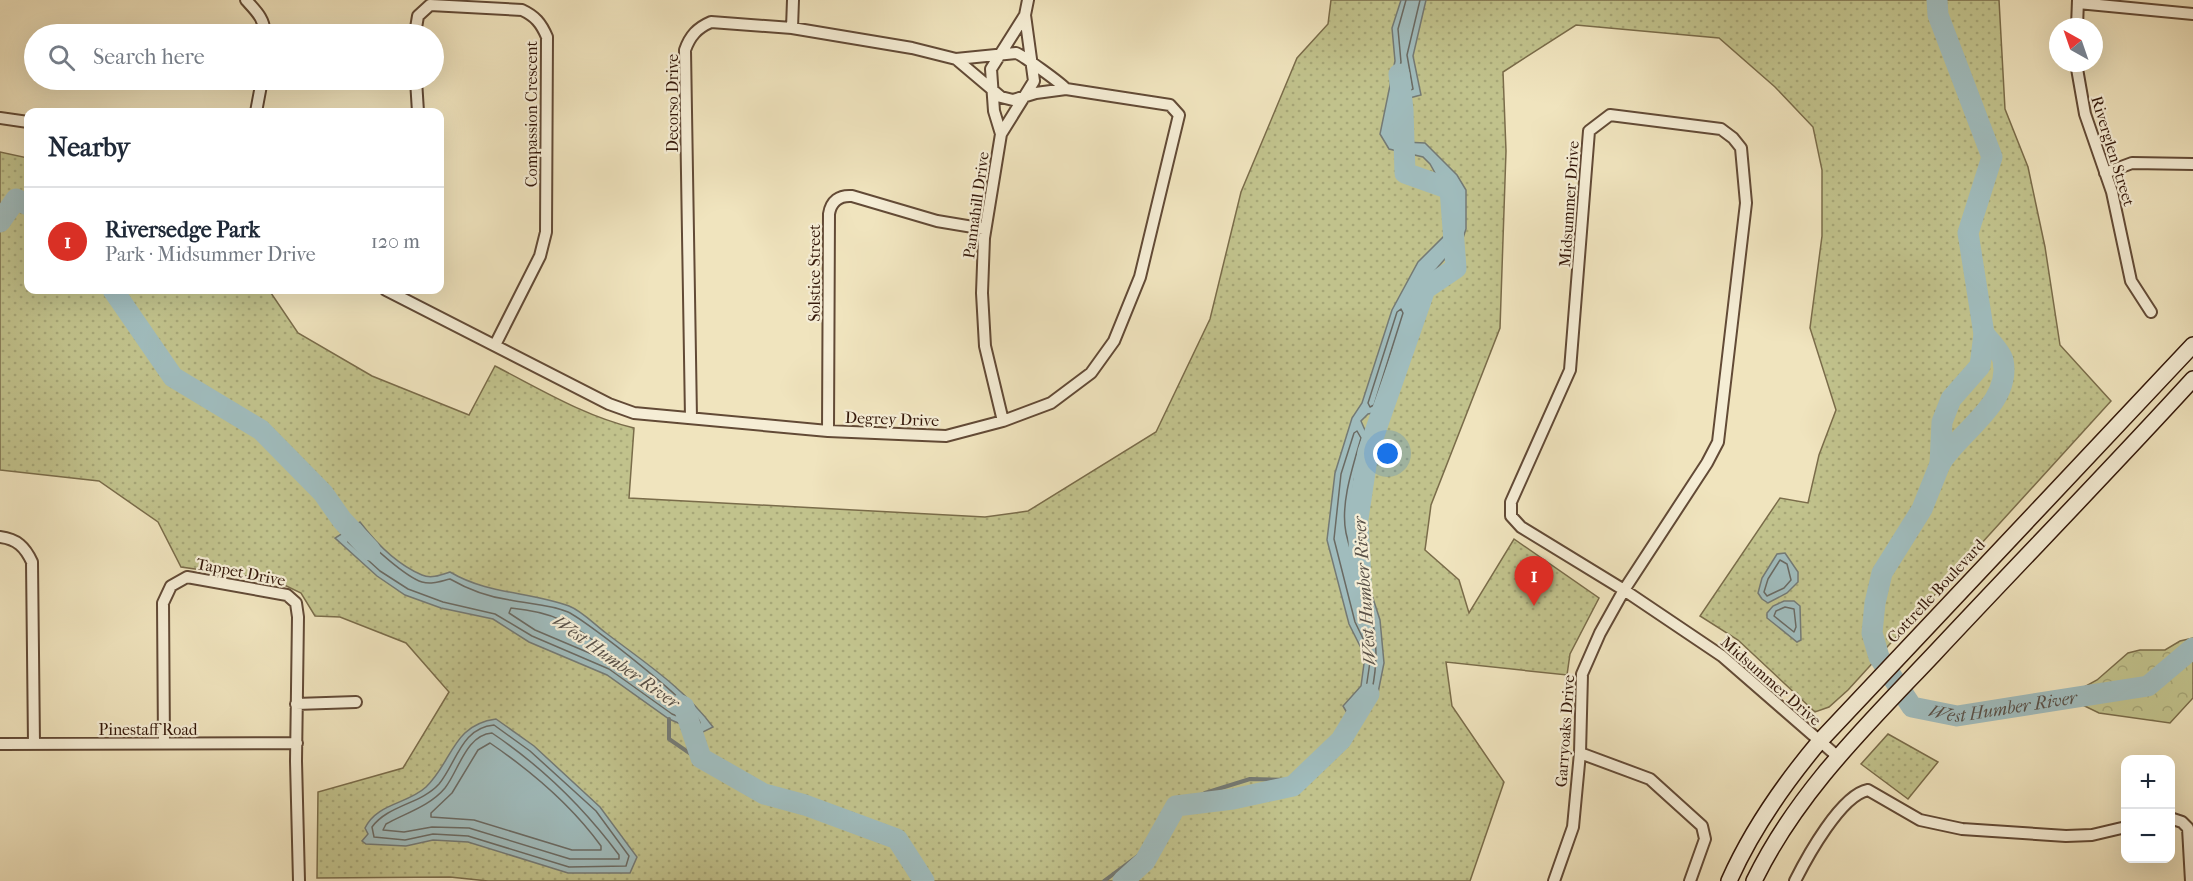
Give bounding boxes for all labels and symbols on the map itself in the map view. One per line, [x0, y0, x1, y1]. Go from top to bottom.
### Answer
north arrow [2049, 18, 2103, 72]
street label: Compassion Crescent [522, 41, 541, 187]
street label: Decorso Drive [663, 54, 682, 152]
street label: Riverglen Street [2087, 94, 2139, 209]
street label: Midsummer Drive [1555, 140, 1583, 268]
street label: Pannahill Drive [959, 150, 993, 260]
street label: Solstice Street [805, 224, 824, 322]
street label: Degrey Drive [845, 408, 939, 430]
your location [1373, 439, 1402, 468]
water label: West Humber River [1349, 514, 1381, 666]
street label: Cottrelle Boulevard [1883, 535, 1989, 647]
street label: Tappet Drive [195, 554, 287, 590]
pin: 1 [1514, 556, 1553, 606]
water label: West Humber River [549, 611, 685, 715]
street label: Midsummer Drive [1717, 632, 1825, 730]
street label: Garryoaks Drive [1552, 674, 1578, 788]
water label: West Humber River [1927, 687, 2080, 727]
street label: Pinestaff Road [99, 720, 198, 739]

